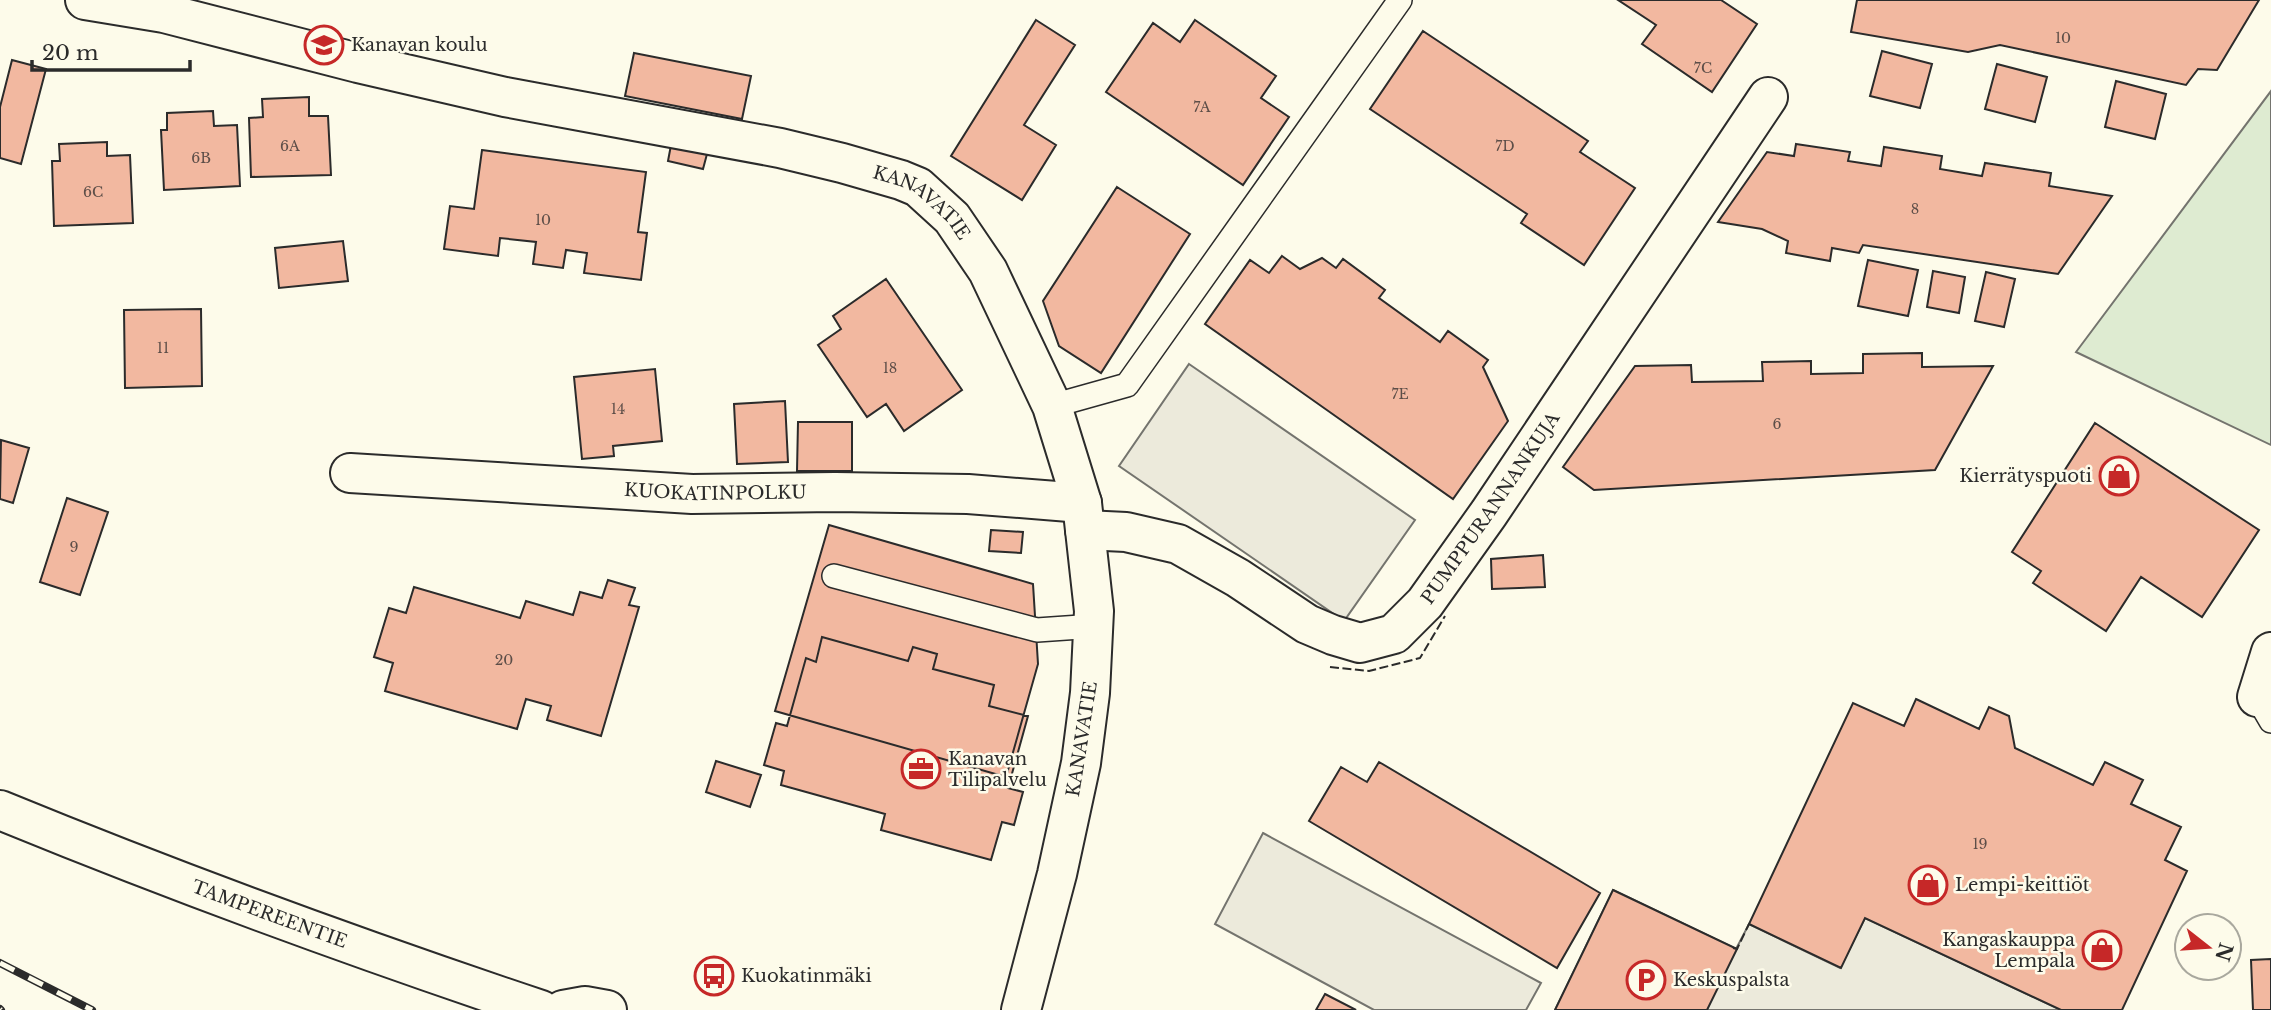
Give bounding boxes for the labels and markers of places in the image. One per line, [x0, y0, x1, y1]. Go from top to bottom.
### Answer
school or university icon: Kanavan koulu [303, 24, 345, 66]
place label: Kanavan koulu [351, 34, 488, 56]
shop icon: Kierrätyspuoti [2098, 455, 2140, 497]
place label: Kierrätyspuoti [1959, 465, 2092, 487]
office icon: Kanavan Tilipalvelu [900, 748, 942, 790]
place label: Kanavan Tilipalvelu [948, 748, 1047, 791]
shop icon: Lempi-keittiöt [1907, 864, 1949, 906]
place label: Lempi-keittiöt [1955, 874, 2090, 896]
place label: Kangaskauppa Lempala [1942, 929, 2075, 972]
shop icon: Kangaskauppa Lempala [2081, 929, 2123, 971]
bus stop icon: Kuokatinmäki [693, 955, 735, 997]
parking icon: Keskuspalsta [1625, 959, 1667, 1001]
place label: Kuokatinmäki [741, 965, 872, 987]
place label: Keskuspalsta [1673, 969, 1789, 991]

